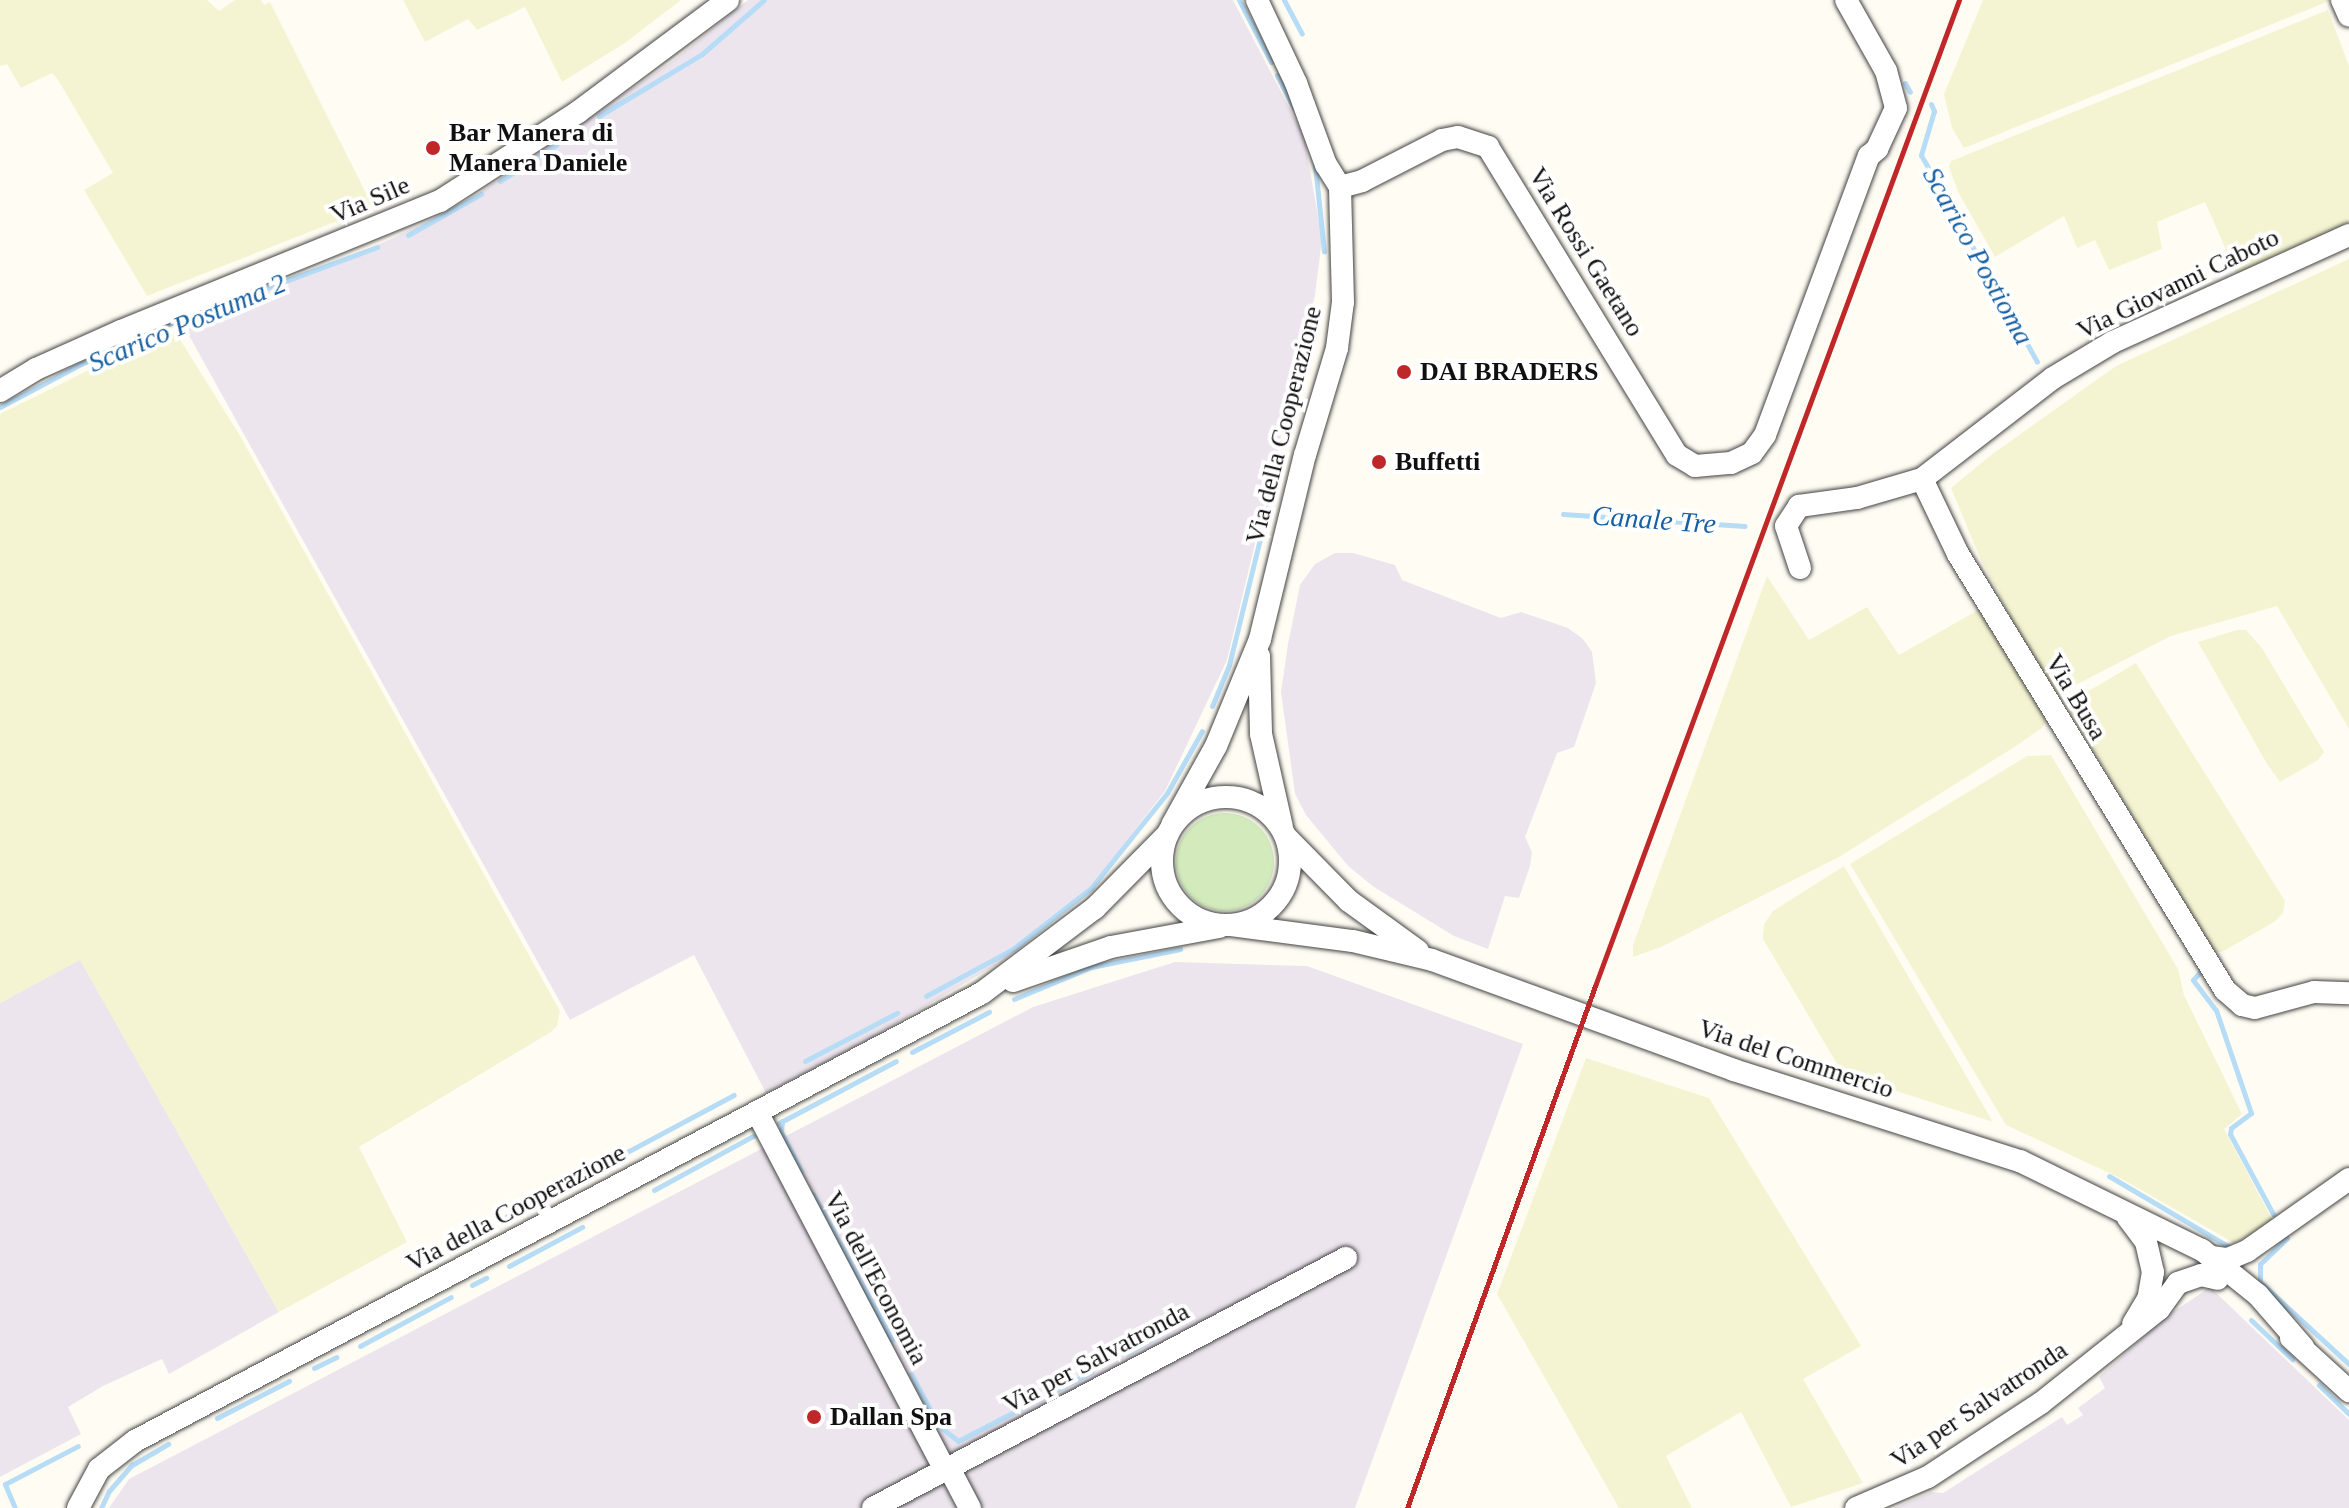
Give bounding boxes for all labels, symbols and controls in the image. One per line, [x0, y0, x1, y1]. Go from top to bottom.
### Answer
place label: Bar Manera di Manera Daniele [449, 117, 627, 178]
marker: Bar Manera di Manera Daniele [424, 139, 442, 157]
water label: Scarico Postioma [1915, 161, 2041, 351]
street label: Via Rossi Gaetano [1522, 162, 1650, 342]
street label: Via Sile [326, 169, 414, 231]
street label: Via Giovanni Caboto [2072, 222, 2284, 346]
water label: Scarico Postuma 2 [83, 266, 291, 380]
street label: Via della Cooperazione [1239, 303, 1329, 547]
place label: DAI BRADERS [1420, 356, 1598, 388]
marker: DAI BRADERS [1395, 363, 1413, 381]
place label: Buffetti [1395, 446, 1480, 478]
marker: Buffetti [1370, 453, 1388, 471]
water label: Canale Tre [1591, 499, 1717, 541]
street label: Via Busa [2038, 648, 2114, 746]
street label: Via del Commercio [1694, 1013, 1898, 1105]
street label: Via della Cooperazione [401, 1137, 631, 1279]
street label: Via dell'Economia [817, 1186, 935, 1370]
street label: Via per Salvatronda [998, 1296, 1194, 1420]
street label: Via per Salvatronda [1885, 1334, 2073, 1476]
place label: Dallan Spa [830, 1401, 952, 1433]
marker: Dallan Spa [805, 1408, 823, 1426]

